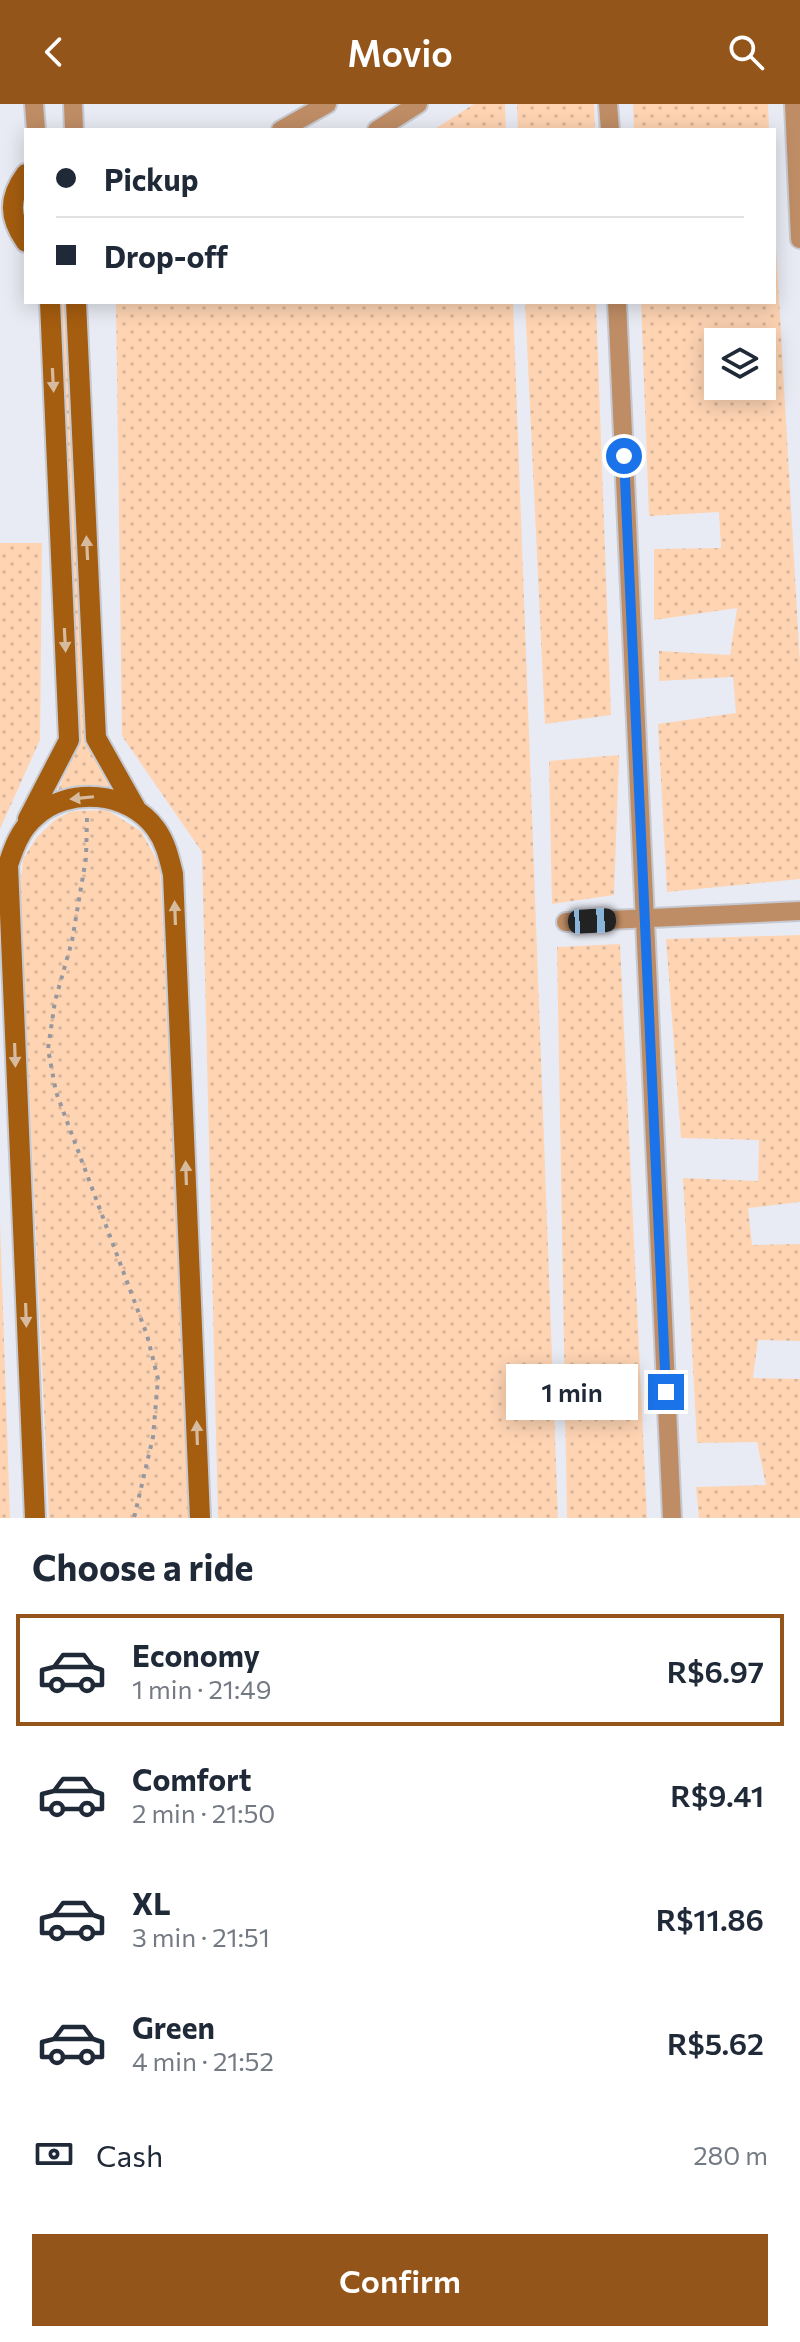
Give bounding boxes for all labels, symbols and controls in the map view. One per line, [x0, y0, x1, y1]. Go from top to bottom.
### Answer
icon: back [32, 30, 76, 74]
text: Movio [347, 30, 453, 74]
icon: search [724, 30, 768, 74]
text: Pickup [104, 160, 198, 197]
text: Drop-off [104, 237, 228, 274]
map controls [704, 328, 776, 400]
button: layers [704, 328, 776, 400]
one-way arrow [47, 368, 60, 393]
route start [606, 438, 642, 474]
one-way arrow [81, 535, 94, 560]
one-way arrow [58, 628, 71, 653]
one-way arrow [69, 792, 94, 805]
one-way arrow [168, 900, 181, 925]
car [567, 908, 617, 934]
one-way arrow [9, 1043, 22, 1068]
one-way arrow [179, 1160, 192, 1185]
one-way arrow [20, 1303, 33, 1328]
callout: 1 min [506, 1364, 638, 1420]
route end [648, 1374, 684, 1410]
text: 1 min [541, 1376, 603, 1407]
one-way arrow [191, 1420, 204, 1445]
text: Choose a ride [32, 1544, 253, 1588]
icon: car [36, 1634, 108, 1706]
text: Economy [132, 1636, 260, 1673]
text: R$6.97 [667, 1652, 764, 1689]
text: 1 min · 21:49 [132, 1673, 272, 1704]
icon: car [36, 1758, 108, 1830]
text: Comfort [132, 1760, 251, 1797]
text: R$9.41 [670, 1776, 764, 1813]
text: 2 min · 21:50 [132, 1797, 275, 1828]
icon: car [36, 1882, 108, 1954]
text: XL [132, 1884, 171, 1921]
text: R$11.86 [656, 1900, 764, 1937]
text: 3 min · 21:51 [132, 1921, 270, 1952]
icon: car [36, 2006, 108, 2078]
text: Green [132, 2008, 215, 2045]
text: R$5.62 [667, 2024, 764, 2061]
text: 4 min · 21:52 [132, 2045, 274, 2076]
icon: cash [32, 2132, 76, 2176]
text: Cash [96, 2136, 163, 2173]
text: 280 m [693, 2139, 768, 2170]
button: Confirm [32, 2234, 768, 2326]

